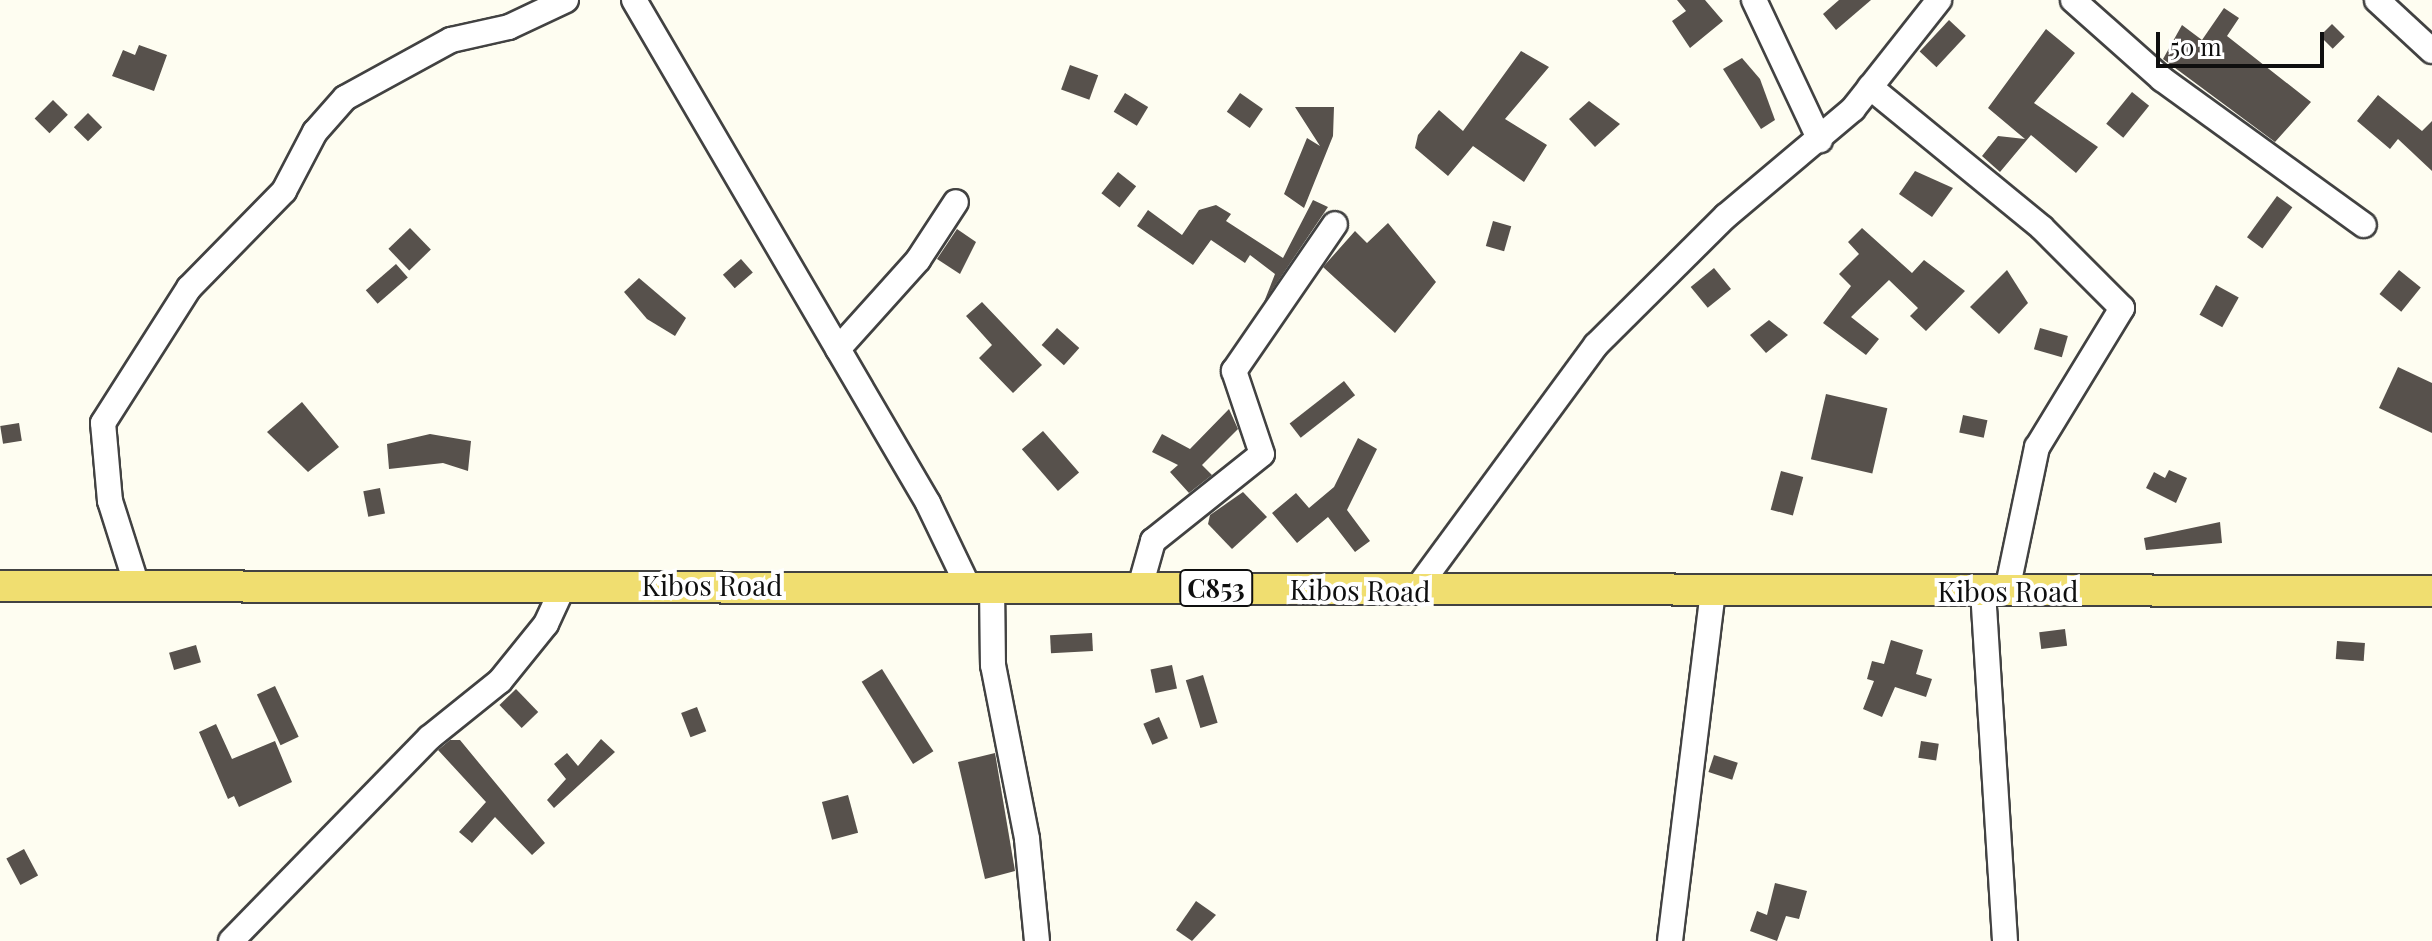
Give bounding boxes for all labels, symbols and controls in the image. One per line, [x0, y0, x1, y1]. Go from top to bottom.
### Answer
scale bar [2160, 16, 2328, 66]
text: 50 m [2170, 30, 2222, 62]
road number: C853 [1178, 566, 1254, 610]
street label: Kibos Road [642, 568, 782, 602]
street label: Kibos Road [1289, 572, 1431, 608]
street label: Kibos Road [1938, 574, 2078, 608]

